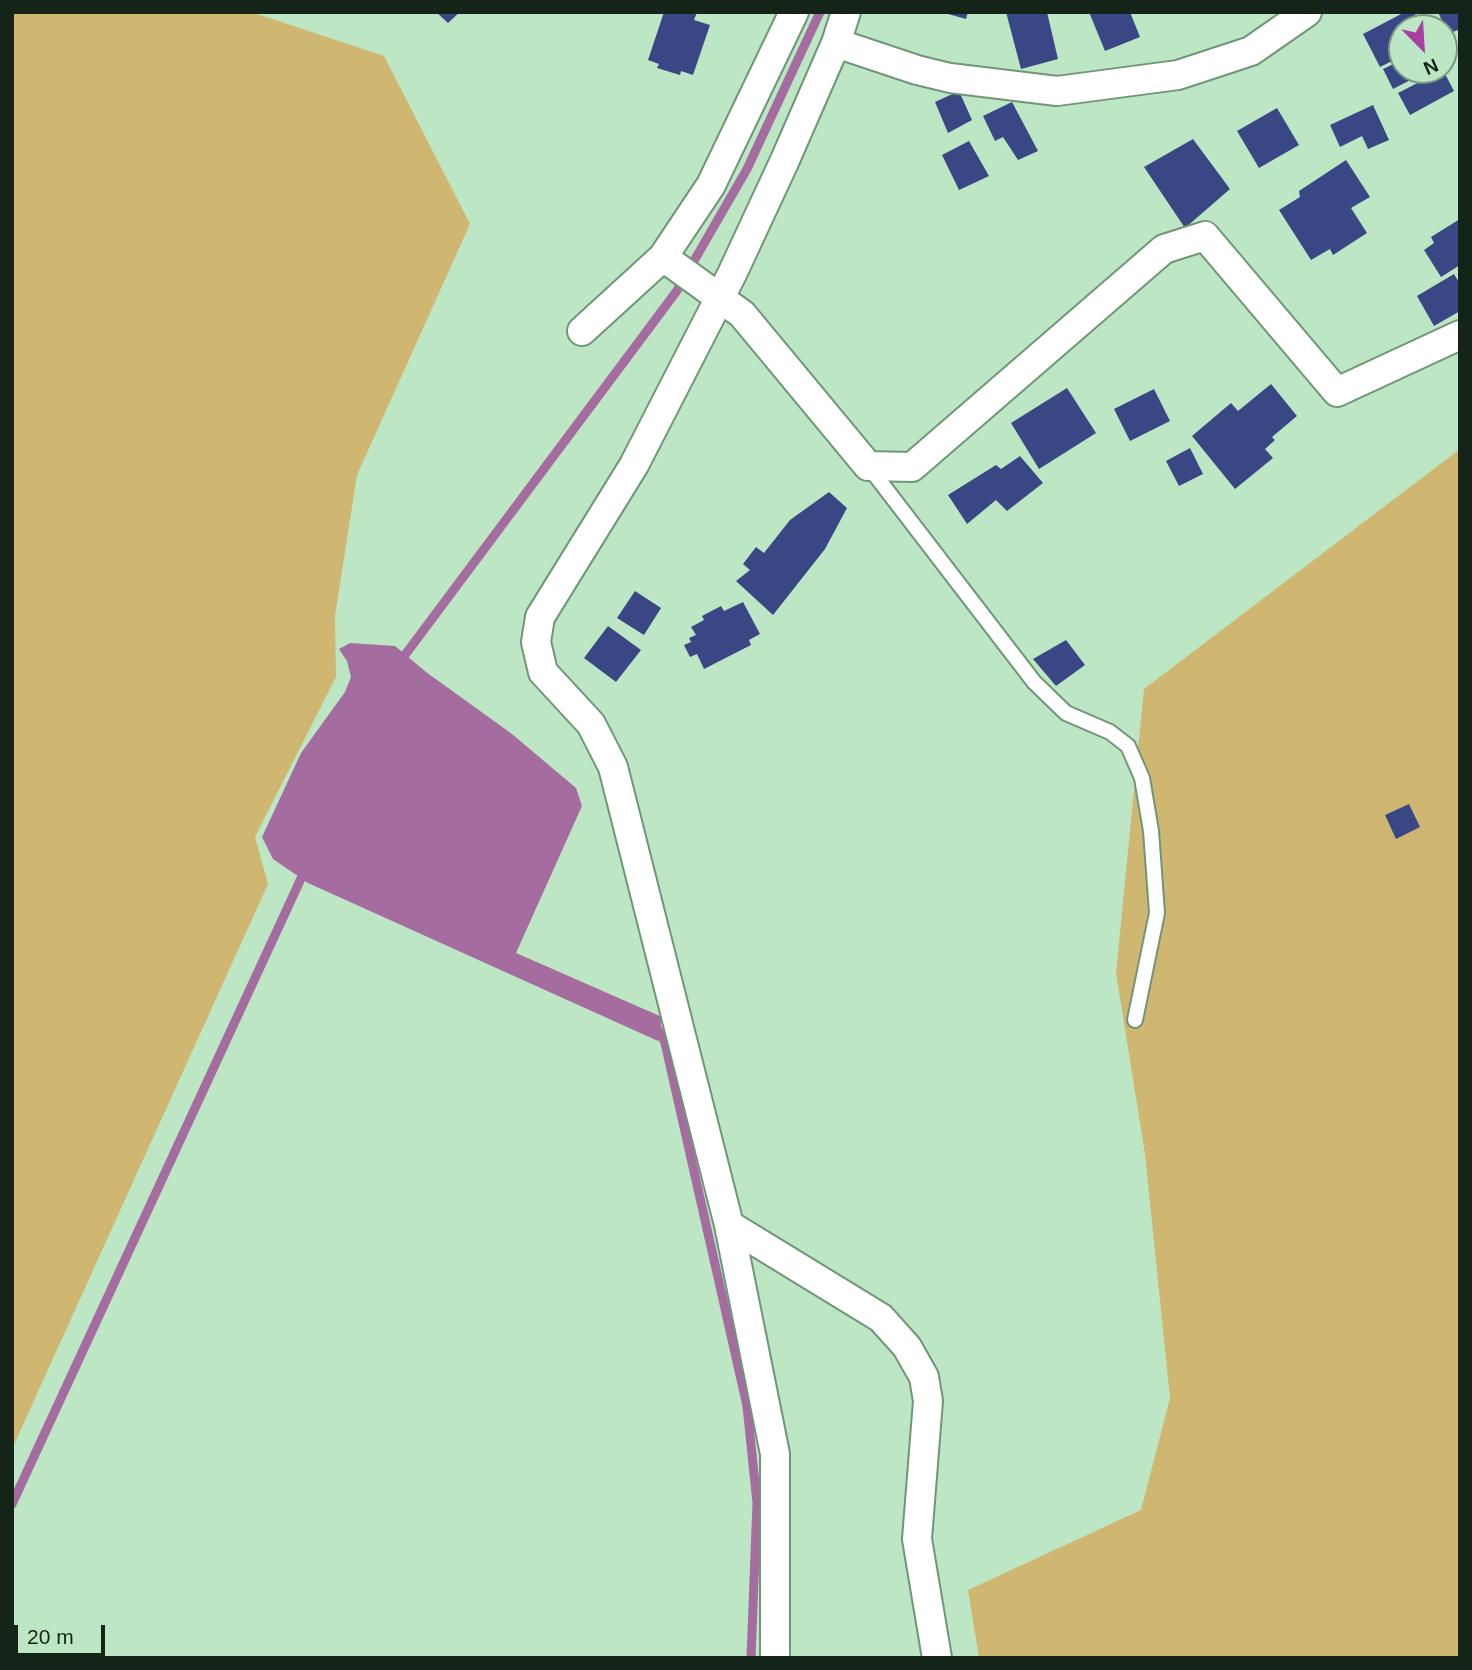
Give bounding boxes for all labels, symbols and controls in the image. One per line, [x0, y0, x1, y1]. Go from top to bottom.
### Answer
north arrow [1388, 14, 1458, 84]
text: N [1420, 54, 1441, 79]
scale bar [18, 1610, 108, 1654]
text: 20 m [27, 1625, 74, 1648]

